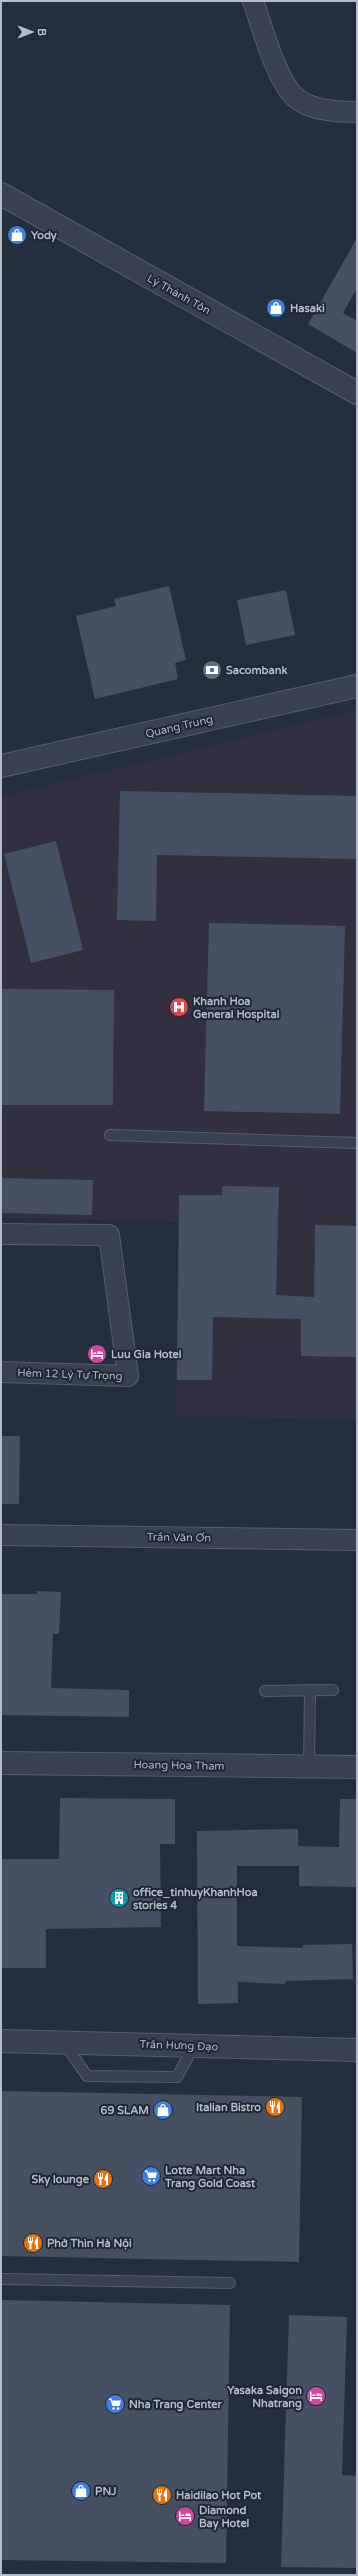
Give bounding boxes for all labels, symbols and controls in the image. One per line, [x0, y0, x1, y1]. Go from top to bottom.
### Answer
north arrow [12, 12, 52, 52]
text: B [35, 28, 48, 36]
shop icon: Yody [6, 224, 28, 246]
place label: Yody [31, 229, 57, 243]
street label: Lý Thánh Tôn [145, 272, 213, 317]
shop icon: Hasaki [265, 297, 287, 319]
place label: Hasaki [290, 302, 325, 315]
bank icon: Sacombank [201, 659, 223, 681]
place label: Sacombank [226, 664, 287, 677]
street label: Quang Trung [144, 712, 214, 741]
place label: Khanh Hoa General Hospital [193, 995, 280, 1022]
hospital icon: Khanh Hoa General Hospital [168, 996, 190, 1018]
hotel icon: Luu Gia Hotel [86, 1343, 108, 1365]
place label: Luu Gia Hotel [111, 1348, 182, 1361]
street label: Hẻm 12 Lý Tự Trọng [17, 1366, 123, 1383]
street label: Trần Văn Ơn [147, 1530, 211, 1545]
street label: Hoang Hoa Tham [133, 1758, 225, 1773]
place label: office_tinhuyKhanhHoa stories 4 [133, 1886, 258, 1912]
building icon: office_tinhuyKhanhHoa stories 4 [108, 1887, 130, 1909]
street label: Trần Hưng Đạo [140, 2038, 219, 2053]
restaurant icon: Italian Bistro [264, 2096, 286, 2118]
shop icon: 69 SLAM [152, 2099, 174, 2121]
place label: Italian Bistro [196, 2101, 261, 2114]
place label: 69 SLAM [101, 2104, 149, 2117]
place label: Lotte Mart Nha Trang Gold Coast [164, 2164, 256, 2191]
supermarket icon: Lotte Mart Nha Trang Gold Coast [140, 2165, 162, 2187]
restaurant icon: Sky lounge [92, 2168, 114, 2190]
place label: Sky lounge [32, 2173, 90, 2187]
restaurant icon: Phở Thìn Hà Nội [22, 2232, 44, 2254]
place label: Phở Thìn Hà Nội [47, 2237, 132, 2250]
place label: Yasaka Saigon Nhatrang [227, 2384, 302, 2411]
hotel icon: Yasaka Saigon Nhatrang [305, 2385, 327, 2407]
supermarket icon: Nha Trang Сenter [104, 2393, 126, 2415]
place label: Nha Trang Сenter [129, 2398, 222, 2412]
shop icon: PNJ [70, 2480, 92, 2502]
restaurant icon: Haidilao Hot Pot [151, 2484, 173, 2506]
place label: PNJ [95, 2485, 116, 2498]
place label: Haidilao Hot Pot [176, 2489, 262, 2502]
place label: Diamond Bay Hotel [199, 2504, 250, 2531]
hotel icon: Diamond Bay Hotel [174, 2505, 196, 2527]

